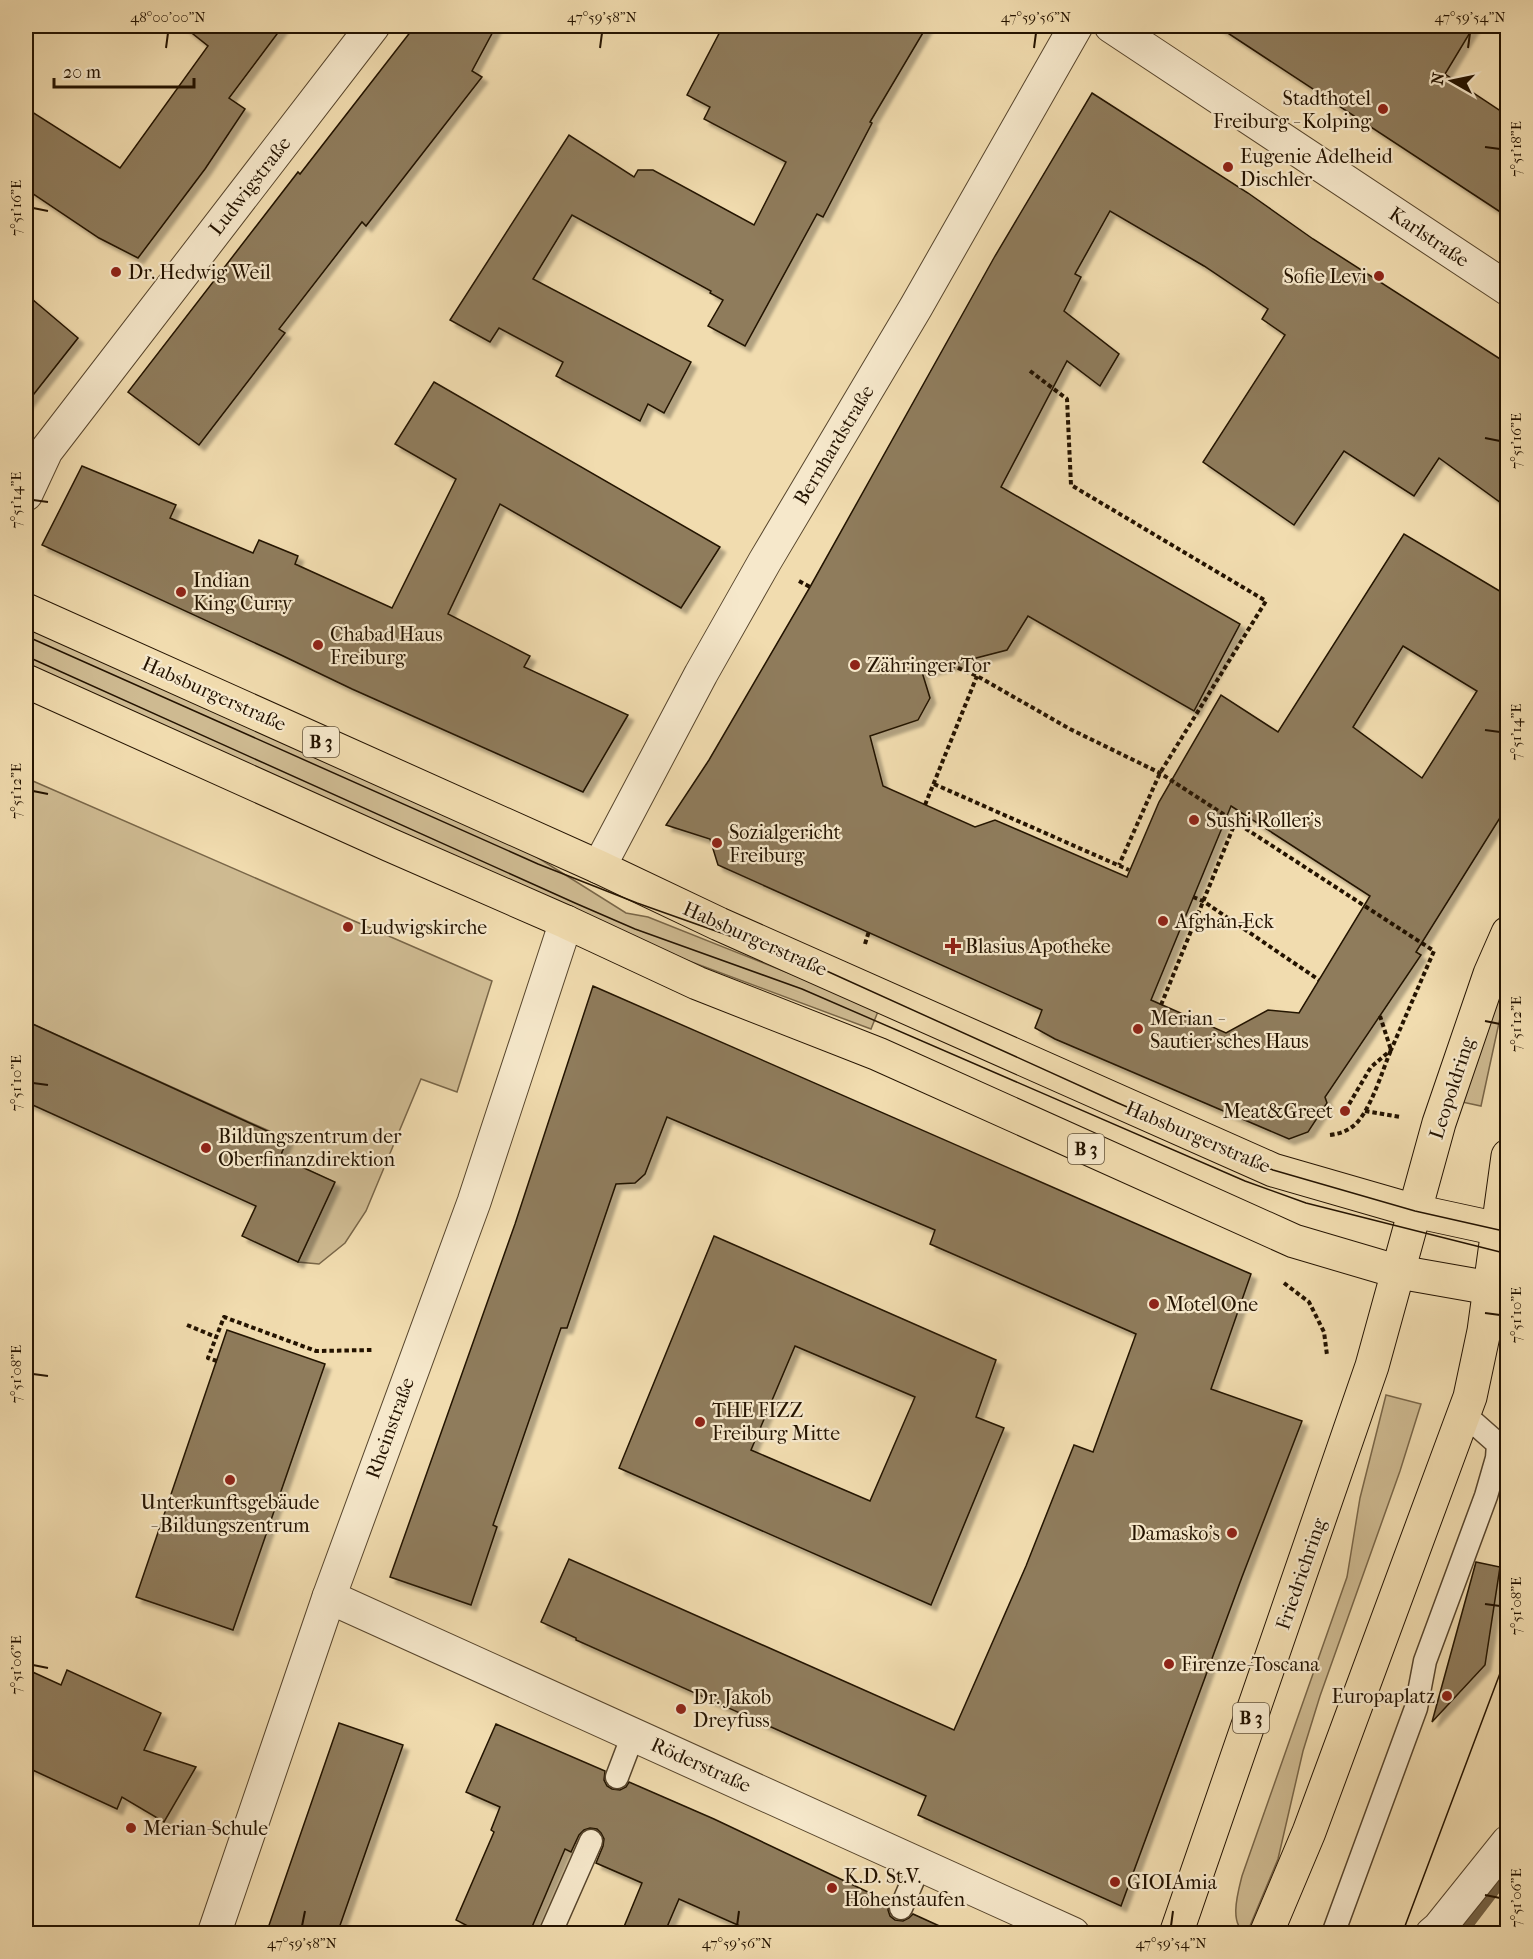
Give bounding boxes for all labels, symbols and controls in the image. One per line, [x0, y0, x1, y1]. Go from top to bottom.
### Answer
text: 48°00'00"N [130, 8, 206, 26]
text: 47°59'58"N [567, 8, 638, 26]
text: 47°59'56"N [1001, 8, 1072, 26]
text: 47°59'54"N [1434, 8, 1506, 26]
scale bar [54, 51, 194, 89]
north arrow [1422, 51, 1482, 111]
text: 20 m [63, 62, 101, 83]
text: N [1427, 70, 1448, 86]
place label: Stadthotel Freiburg - Kolping [1213, 87, 1371, 133]
marker: Stadthotel Freiburg - Kolping [1376, 102, 1390, 116]
text: 7°51'18"E [1507, 121, 1525, 177]
street label: Ludwigstraße [204, 132, 296, 240]
place label: Eugenie Adelheid Dischler [1240, 145, 1394, 191]
marker: Eugenie Adelheid Dischler [1221, 160, 1235, 174]
text: 7°51'16"E [7, 180, 25, 236]
street label: Karlstraße [1385, 202, 1473, 272]
place label: Dr. Hedwig Weil [128, 261, 271, 284]
marker: Dr. Hedwig Weil [109, 265, 123, 279]
place label: Sofie Levi [1283, 265, 1367, 288]
marker: Sofie Levi [1372, 269, 1386, 283]
street label: Bernhardstraße [789, 381, 879, 509]
text: 7°51'16"E [1507, 413, 1525, 469]
text: 7°51'14"E [7, 472, 25, 528]
place label: Indian King Curry [193, 569, 294, 615]
marker: Indian King Curry [174, 585, 188, 599]
place label: Chabad Haus Freiburg [330, 623, 443, 669]
marker: Chabad Haus Freiburg [311, 638, 325, 652]
street label: Habsburgerstraße [138, 652, 290, 736]
place label: Zähringer Tor [867, 654, 991, 677]
marker: Zähringer Tor [848, 658, 862, 672]
text: 7°51'14"E [1507, 704, 1525, 760]
road number: B 3 [303, 727, 339, 757]
text: 7°51'12"E [7, 763, 25, 819]
place label: Sushi Roller's [1206, 809, 1321, 832]
marker: Sushi Roller's [1187, 813, 1201, 827]
place label: Sozialgericht Freiburg [729, 821, 841, 867]
marker: Sozialgericht Freiburg [710, 836, 724, 850]
street label: Habsburgerstraße [679, 897, 831, 981]
place label: Afghan-Eck [1174, 910, 1274, 933]
marker: Afghan-Eck [1156, 914, 1170, 928]
place label: Ludwigskirche [360, 916, 487, 939]
marker: Ludwigskirche [341, 920, 355, 934]
place label: Blasius Apotheke [965, 935, 1111, 958]
marker: Blasius Apotheke [946, 939, 960, 953]
text: 7°51'12"E [1507, 996, 1525, 1052]
place label: Merian - Sautier'sches Haus [1150, 1007, 1309, 1053]
marker: Merian - Sautier'sches Haus [1131, 1022, 1145, 1036]
street label: Leopoldring [1425, 1034, 1479, 1142]
text: 7°51'10"E [7, 1055, 25, 1111]
street label: Habsburgerstraße [1122, 1096, 1274, 1178]
place label: Meat&Greet [1223, 1100, 1333, 1123]
marker: Meat&Greet [1338, 1104, 1352, 1118]
place label: Bildungszentrum der Oberfinanzdirektion [218, 1125, 402, 1171]
road number: B 3 [1068, 1134, 1104, 1164]
marker: Bildungszentrum der Oberfinanzdirektion [199, 1141, 213, 1155]
text: 7°51'10"E [1507, 1287, 1525, 1343]
place label: Motel One [1166, 1293, 1258, 1316]
marker: Motel One [1147, 1297, 1161, 1311]
text: 7°51'08"E [7, 1345, 25, 1403]
street label: Rheinstraße [361, 1374, 419, 1482]
place label: THE FIZZ Freiburg Mitte [712, 1399, 840, 1445]
marker: THE FIZZ Freiburg Mitte [693, 1415, 707, 1429]
marker: Unterkunftsgebäude - Bildungszentrum [223, 1473, 237, 1487]
place label: Unterkunftsgebäude - Bildungszentrum [141, 1491, 320, 1537]
street label: Friedrichring [1271, 1515, 1331, 1633]
place label: Damasko's [1131, 1522, 1220, 1545]
marker: Damasko's [1225, 1526, 1239, 1540]
text: 7°51'08"E [1507, 1577, 1525, 1635]
text: 7°51'06"E [7, 1635, 25, 1695]
place label: Firenze-Toscana [1181, 1653, 1320, 1676]
marker: Firenze-Toscana [1162, 1657, 1176, 1671]
place label: Europaplatz [1331, 1685, 1435, 1708]
place label: Dr. Jakob Dreyfuss [693, 1686, 771, 1732]
marker: Europaplatz [1440, 1689, 1454, 1703]
marker: Dr. Jakob Dreyfuss [674, 1702, 688, 1716]
road number: B 3 [1233, 1703, 1269, 1733]
street label: Röderstraße [648, 1733, 755, 1797]
place label: Merian-Schule [143, 1817, 268, 1840]
marker: Merian-Schule [124, 1821, 138, 1835]
place label: K.D. St.V. Hohenstaufen [844, 1865, 965, 1911]
text: 7°51'06"E [1507, 1868, 1525, 1928]
place label: GIOIAmia [1127, 1871, 1218, 1894]
marker: GIOIAmia [1108, 1875, 1122, 1889]
marker: K.D. St.V. Hohenstaufen [825, 1881, 839, 1895]
text: 47°59'58"N [267, 1934, 338, 1952]
text: 47°59'56"N [702, 1934, 773, 1952]
text: 47°59'54"N [1135, 1934, 1207, 1952]

